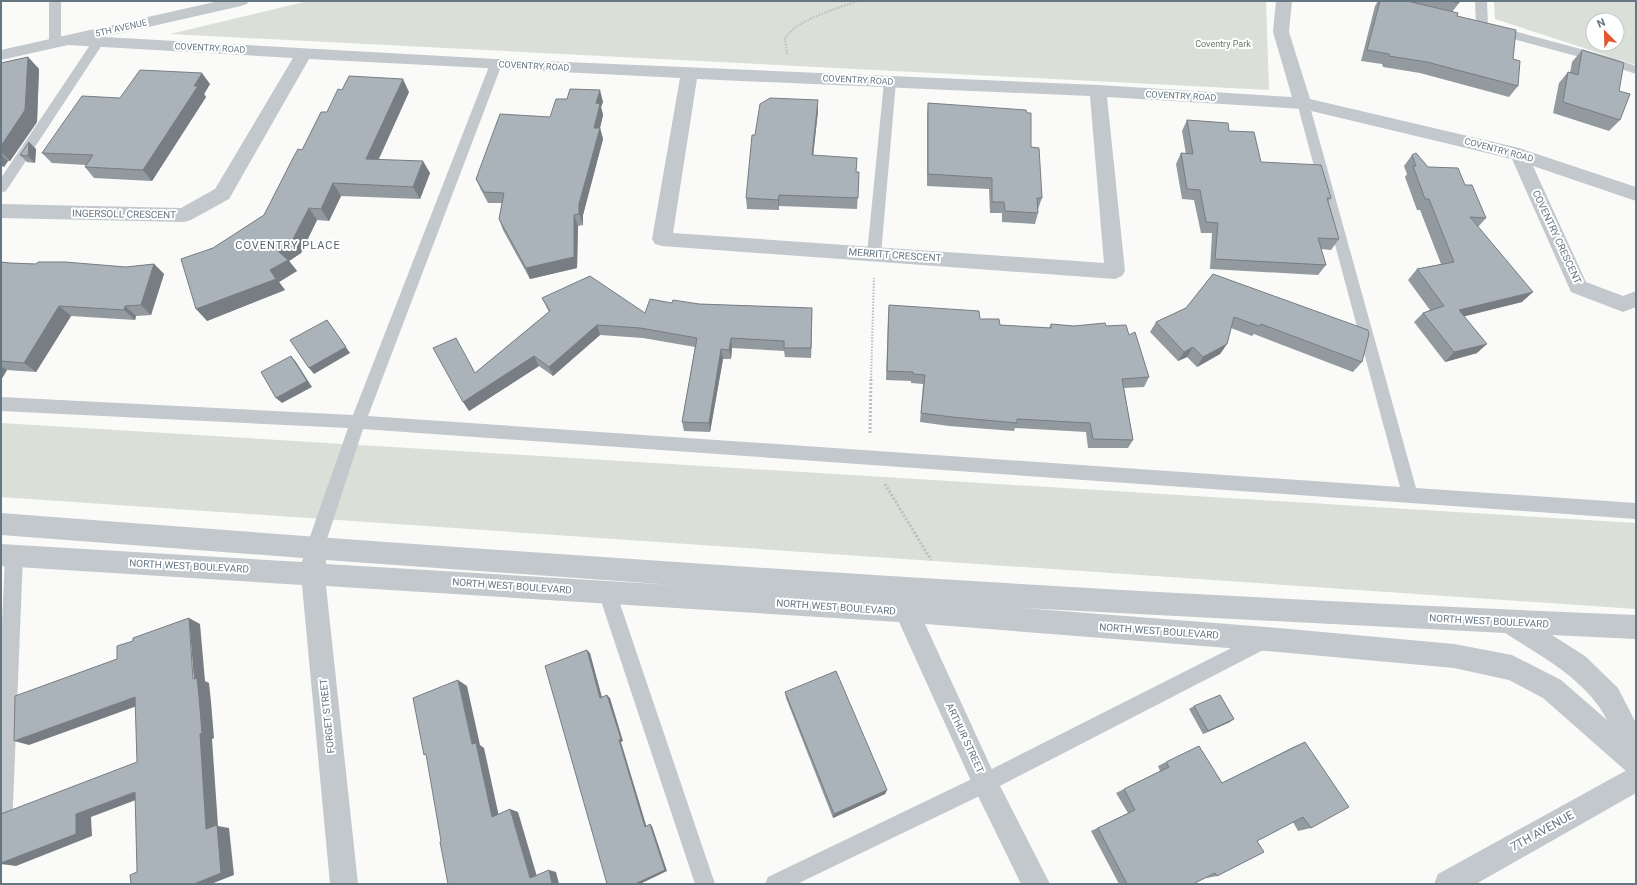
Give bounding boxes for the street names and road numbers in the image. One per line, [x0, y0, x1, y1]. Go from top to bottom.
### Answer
street label: 5TH AVENUE [94, 17, 148, 39]
street label: COVENTRY ROAD [174, 41, 246, 55]
street label: COVENTRY ROAD [498, 59, 570, 73]
street label: COVENTRY ROAD [822, 73, 894, 87]
street label: COVENTRY ROAD [1145, 89, 1217, 103]
street label: COVENTRY ROAD [1463, 136, 1535, 164]
street label: COVENTRY CRESCENT [1530, 188, 1584, 286]
street label: INGERSOLL CRESCENT [72, 208, 176, 220]
street label: MERRITT CRESCENT [848, 246, 942, 264]
street label: NORTH WEST BOULEVARD [129, 557, 249, 575]
street label: NORTH WEST BOULEVARD [452, 576, 572, 596]
street label: NORTH WEST BOULEVARD [776, 597, 896, 617]
street label: NORTH WEST BOULEVARD [1429, 612, 1549, 630]
street label: NORTH WEST BOULEVARD [1099, 621, 1219, 641]
street label: FORGET STREET [318, 678, 336, 754]
street label: ARTHUR STREET [944, 701, 986, 775]
street label: 7TH AVENUE [1508, 808, 1576, 854]

